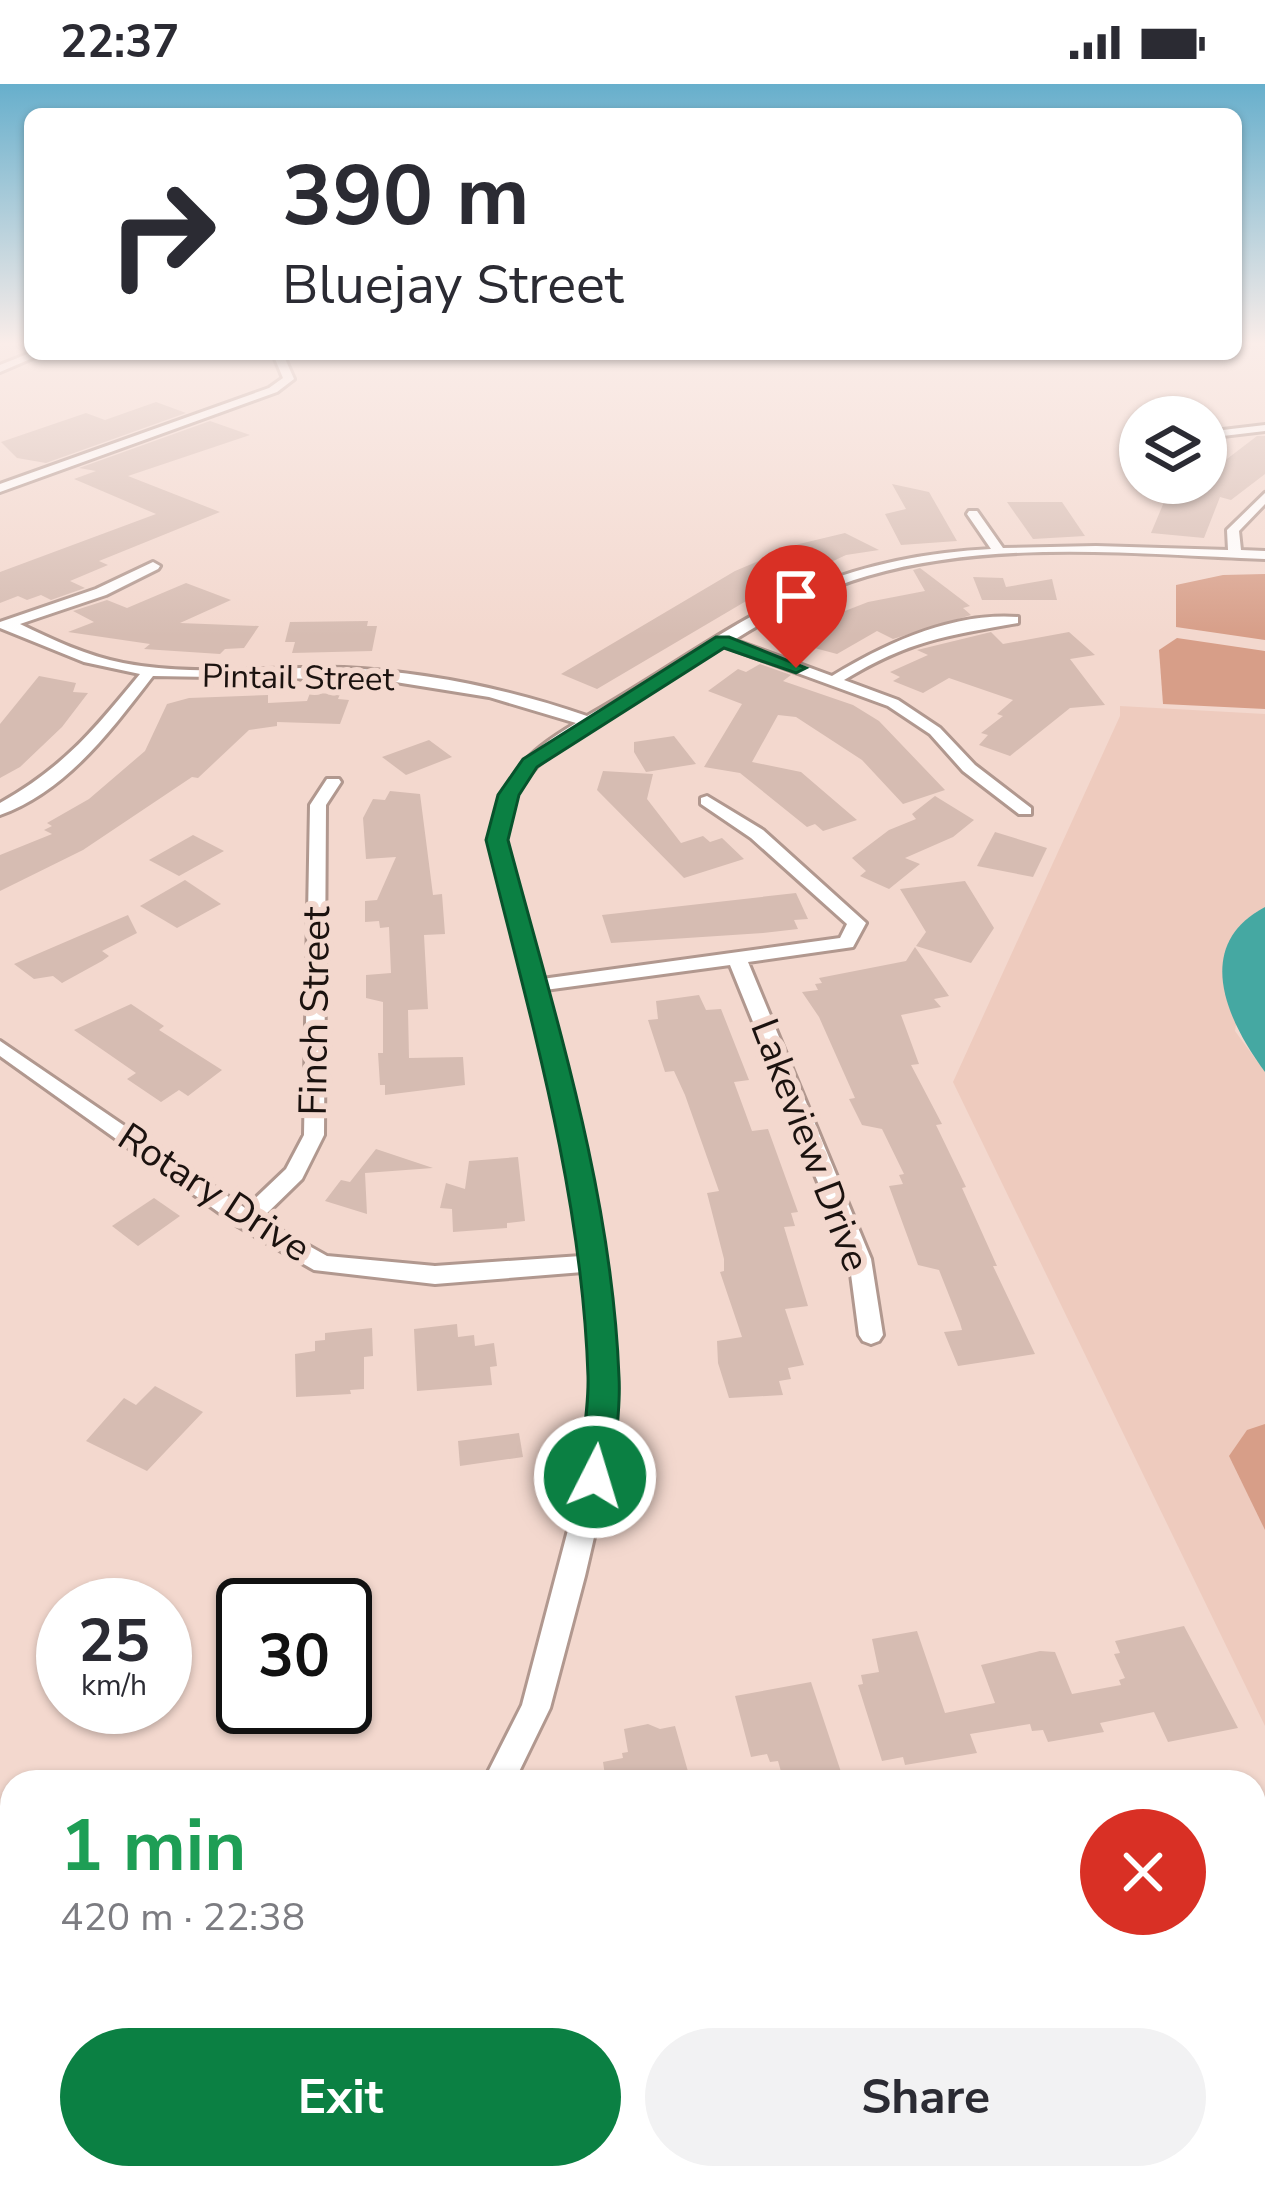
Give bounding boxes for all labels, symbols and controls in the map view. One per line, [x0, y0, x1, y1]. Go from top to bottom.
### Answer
text: 22:37 [60, 12, 179, 73]
text: 390 m [282, 139, 530, 254]
icon: right [84, 156, 240, 312]
text: Bluejay Street [282, 248, 624, 322]
map controls [1119, 396, 1227, 504]
button: layers [1119, 396, 1227, 504]
pin [745, 545, 847, 668]
icon: arrive [763, 563, 829, 629]
street label: Pintail Street [201, 654, 395, 702]
street label: Finch Street [287, 906, 343, 1116]
street label: Lakeview Drive [738, 1011, 882, 1279]
street label: Rotary Drive [108, 1111, 320, 1275]
position arrow [532, 1414, 658, 1540]
speed limit sign: 30 [216, 1578, 372, 1734]
text: 25 [78, 1600, 150, 1682]
text: km/h [81, 1665, 147, 1706]
text: 1 min [60, 1797, 246, 1895]
button: close [1080, 1809, 1206, 1935]
text: 420 m · 22:38 [60, 1891, 305, 1944]
button: Exit [60, 2028, 621, 2166]
button: Share [645, 2028, 1206, 2166]

